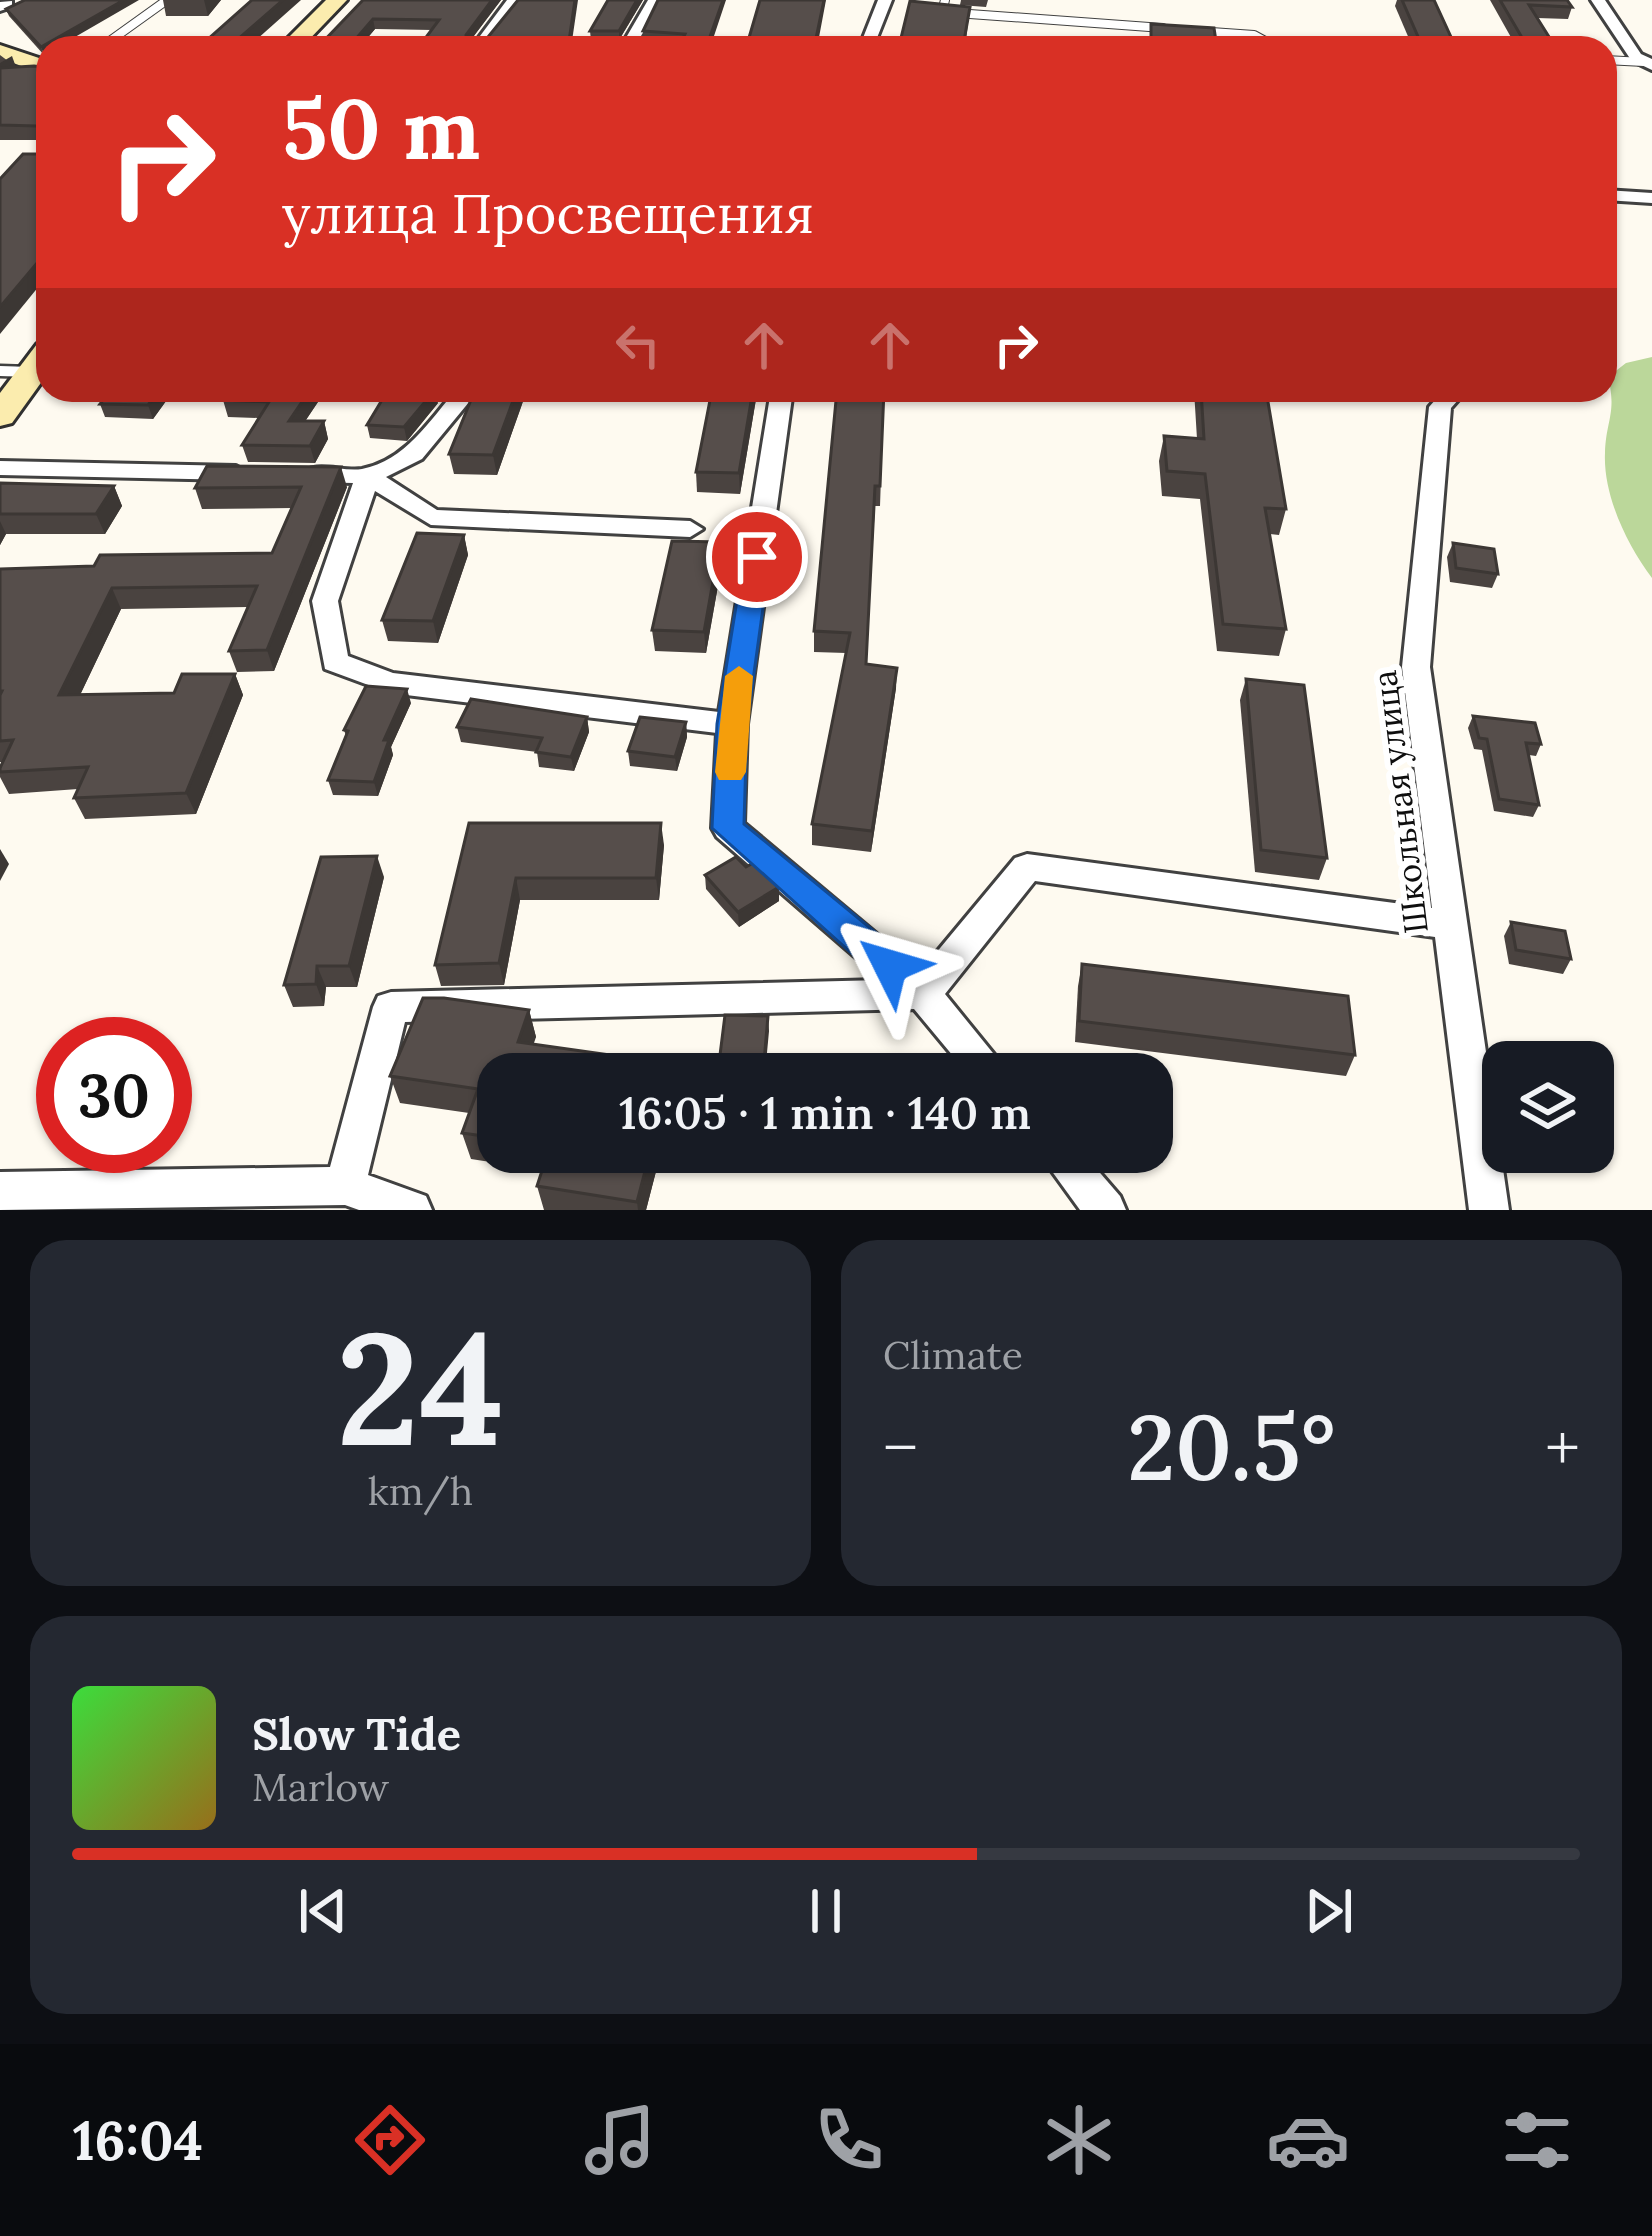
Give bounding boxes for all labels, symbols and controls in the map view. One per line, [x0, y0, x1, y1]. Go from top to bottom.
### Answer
text: 50 m [282, 74, 480, 182]
icon: right [84, 84, 240, 240]
text: улица Просвещения [282, 179, 814, 248]
icon: left [605, 312, 671, 378]
icon: ahead [731, 312, 797, 378]
icon: ahead [857, 312, 923, 378]
icon: right [983, 312, 1049, 378]
pin [706, 506, 808, 608]
icon: arrive [724, 524, 790, 590]
street label: Школьная улица [1363, 668, 1437, 936]
position arrow [827, 903, 953, 1029]
speed limit sign: 30 [36, 1017, 192, 1173]
map controls [1482, 1041, 1614, 1173]
button: layers [1482, 1041, 1614, 1173]
text: 16:05 · 1 min · 140 m [619, 1084, 1031, 1141]
text: 24 [336, 1288, 505, 1488]
text: Climate [883, 1330, 1023, 1380]
text: 20.5° [1127, 1389, 1336, 1505]
text: − [883, 1405, 918, 1489]
text: + [1545, 1405, 1580, 1489]
text: km/h [368, 1466, 473, 1516]
text: Slow Tide [252, 1705, 461, 1762]
text: Marlow [252, 1762, 389, 1812]
icon: previous [290, 1878, 356, 1944]
icon: pause [793, 1878, 859, 1944]
icon: next [1296, 1878, 1362, 1944]
icon: directions [348, 2098, 432, 2182]
icon: music [578, 2098, 662, 2182]
icon: phone [807, 2098, 891, 2182]
icon: climate [1037, 2098, 1121, 2182]
icon: car [1266, 2098, 1350, 2182]
icon: filters [1495, 2098, 1579, 2182]
text: 16:04 [73, 2106, 203, 2175]

